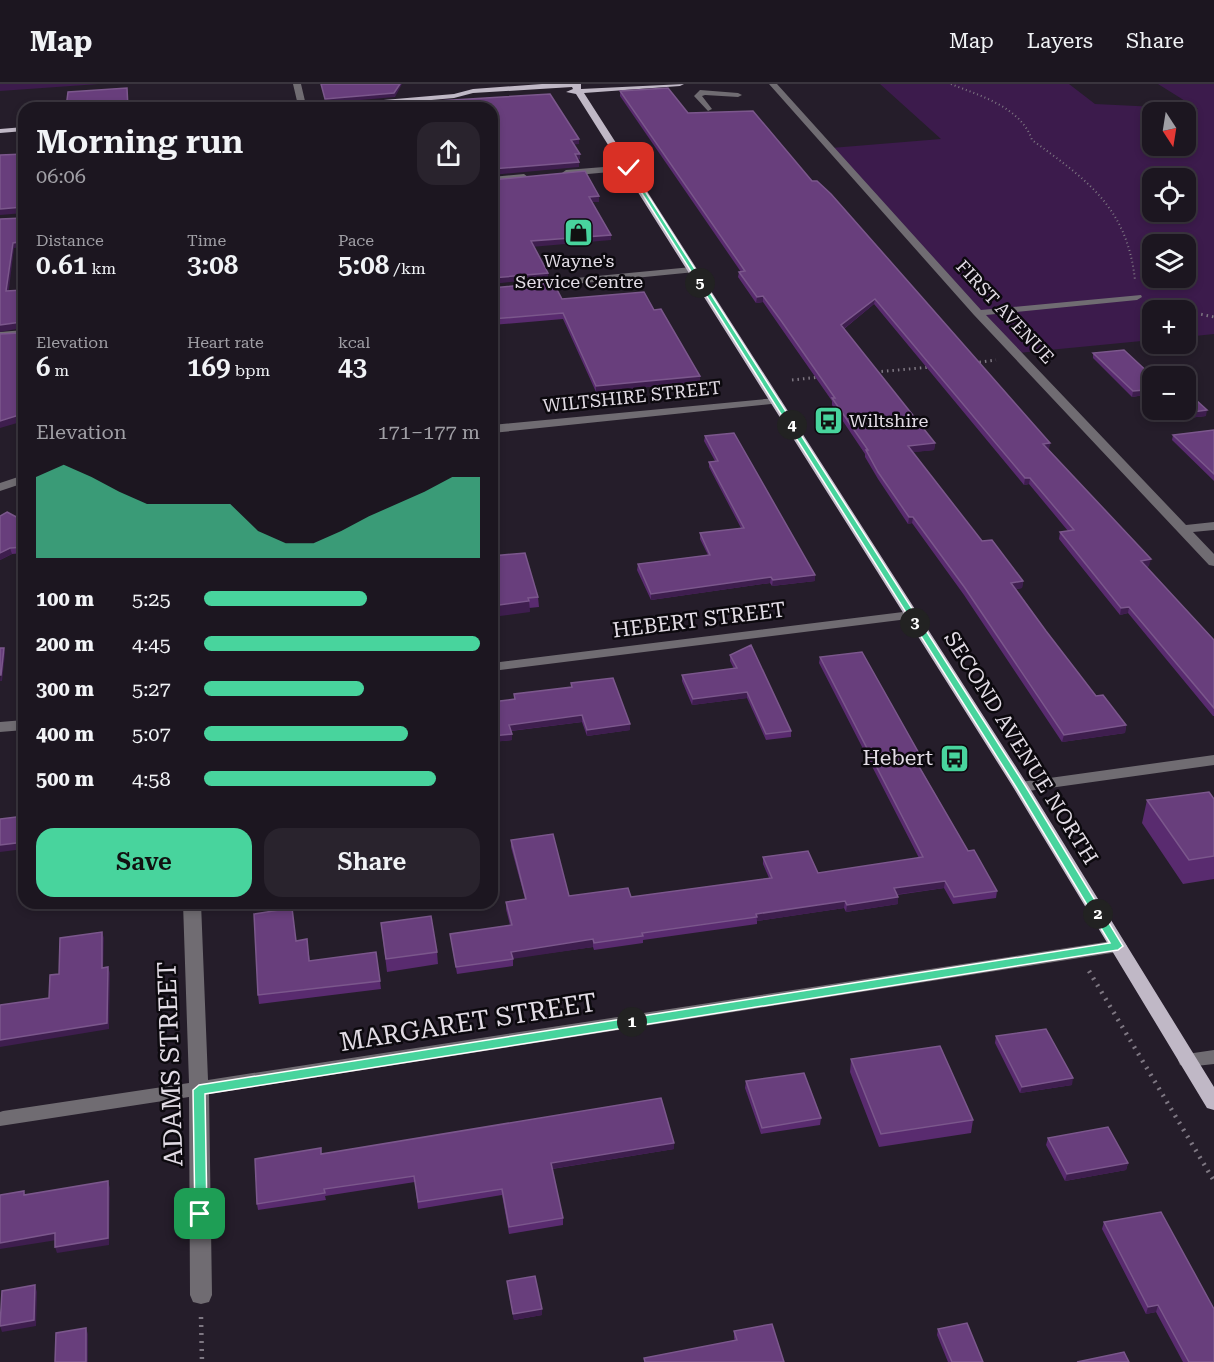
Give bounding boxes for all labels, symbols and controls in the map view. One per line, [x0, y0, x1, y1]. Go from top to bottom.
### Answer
text: Map [30, 25, 92, 58]
text: Map [949, 29, 994, 53]
text: Layers [1027, 29, 1093, 53]
text: Share [1126, 29, 1184, 53]
north arrow [1142, 102, 1196, 156]
map controls [1142, 102, 1196, 420]
text: Morning run [36, 122, 243, 161]
button: share [417, 122, 480, 185]
pin [603, 142, 654, 193]
icon: check [612, 151, 645, 184]
text: 06:06 [36, 164, 86, 188]
button: locate [1142, 168, 1196, 222]
shop icon: Wayne's Service Centre [563, 216, 595, 248]
text: Distance [36, 231, 104, 250]
text: Time [187, 231, 226, 250]
text: Pace [338, 231, 374, 250]
button: layers [1142, 234, 1196, 288]
text: 0.61 [36, 250, 87, 280]
text: 3:08 [187, 250, 238, 280]
text: 5:08 [338, 250, 389, 280]
place label: Wayne's Service Centre [515, 250, 643, 292]
street label: FIRST AVENUE [952, 256, 1059, 368]
text: km [87, 259, 116, 278]
text: /km [389, 259, 426, 278]
pin: 5 [685, 268, 715, 298]
text: 5 [696, 273, 704, 292]
button: + [1142, 300, 1196, 354]
text: Elevation [36, 333, 109, 352]
text: Heart rate [187, 333, 264, 352]
text: kcal [338, 333, 370, 352]
text: 6 [36, 352, 51, 382]
text: 169 [187, 352, 231, 382]
text: 43 [338, 352, 367, 382]
text: m [51, 361, 69, 380]
text: bpm [231, 361, 270, 380]
button: − [1142, 366, 1196, 420]
street label: WILTSHIRE STREET [542, 377, 722, 416]
bus stop icon: Wiltshire [812, 405, 844, 437]
pin: 4 [777, 410, 807, 440]
place label: Wiltshire [849, 410, 928, 431]
text: 4 [788, 415, 796, 434]
text: Elevation [36, 420, 127, 444]
text: 171–177 m [377, 420, 480, 444]
text: 100 m [36, 587, 94, 611]
text: 5:25 [132, 587, 171, 611]
street label: HEBERT STREET [611, 597, 787, 643]
pin: 3 [900, 608, 930, 638]
text: 3 [911, 613, 919, 632]
street label: SECOND AVENUE NORTH [939, 627, 1103, 869]
text: 200 m [36, 632, 94, 656]
text: 4:45 [132, 632, 171, 656]
text: 300 m [36, 677, 94, 701]
text: 5:27 [132, 677, 171, 701]
text: 400 m [36, 722, 94, 746]
text: 5:07 [132, 722, 171, 746]
bus stop icon: Hebert [938, 742, 970, 774]
place label: Hebert [863, 746, 933, 770]
text: 500 m [36, 767, 94, 791]
text: 4:58 [132, 767, 171, 791]
button: Save [36, 828, 252, 897]
button: Share [264, 828, 480, 897]
pin: 2 [1083, 899, 1113, 929]
text: 2 [1094, 904, 1102, 923]
street label: ADAMS STREET [151, 961, 189, 1167]
street label: MARGARET STREET [337, 987, 599, 1057]
pin: 1 [617, 1007, 647, 1037]
text: 1 [628, 1012, 636, 1031]
pin [174, 1188, 225, 1239]
icon: arrive [183, 1197, 216, 1230]

